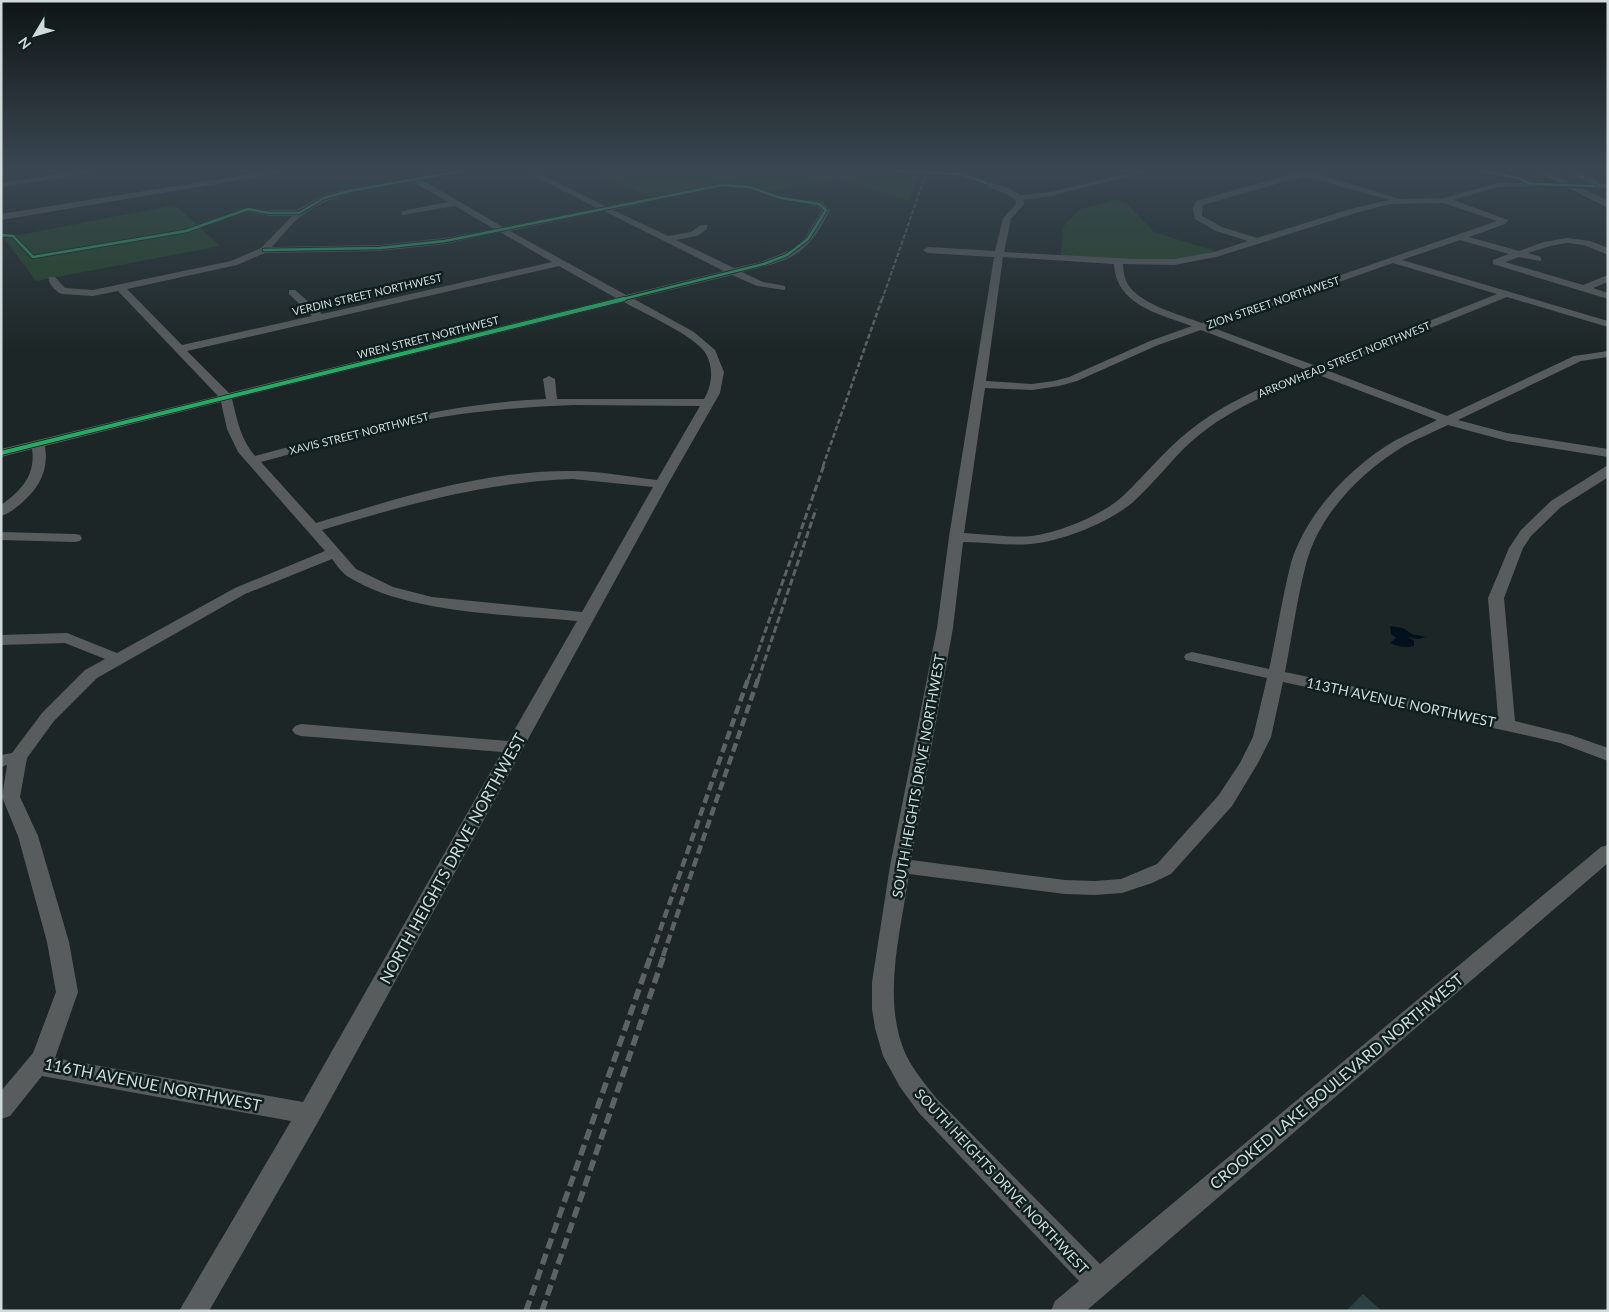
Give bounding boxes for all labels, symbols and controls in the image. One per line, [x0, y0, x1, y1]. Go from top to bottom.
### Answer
north arrow [10, 10, 60, 60]
text: N [14, 34, 34, 53]
street label: VERDIN STREET NORTHWEST [291, 270, 444, 318]
street label: ZION STREET NORTHWEST [1205, 273, 1342, 331]
street label: WREN STREET NORTHWEST [356, 313, 501, 361]
street label: ARROWHEAD STREET NORTHWEST [1256, 318, 1432, 400]
street label: XAVIS STREET NORTHWEST [288, 409, 431, 457]
street label: SOUTH HEIGHTS DRIVE NORTHWEST [888, 652, 948, 899]
street label: 113TH AVENUE NORTHWEST [1305, 674, 1498, 731]
street label: NORTH HEIGHTS DRIVE NORTHWEST [375, 729, 529, 987]
street label: CROOKED LAKE BOULEVARD NORTHWEST [1205, 969, 1467, 1193]
street label: 116TH AVENUE NORTHWEST [43, 1054, 264, 1114]
street label: SOUTH HEIGHTS DRIVE NORTHWEST [912, 1085, 1093, 1278]

